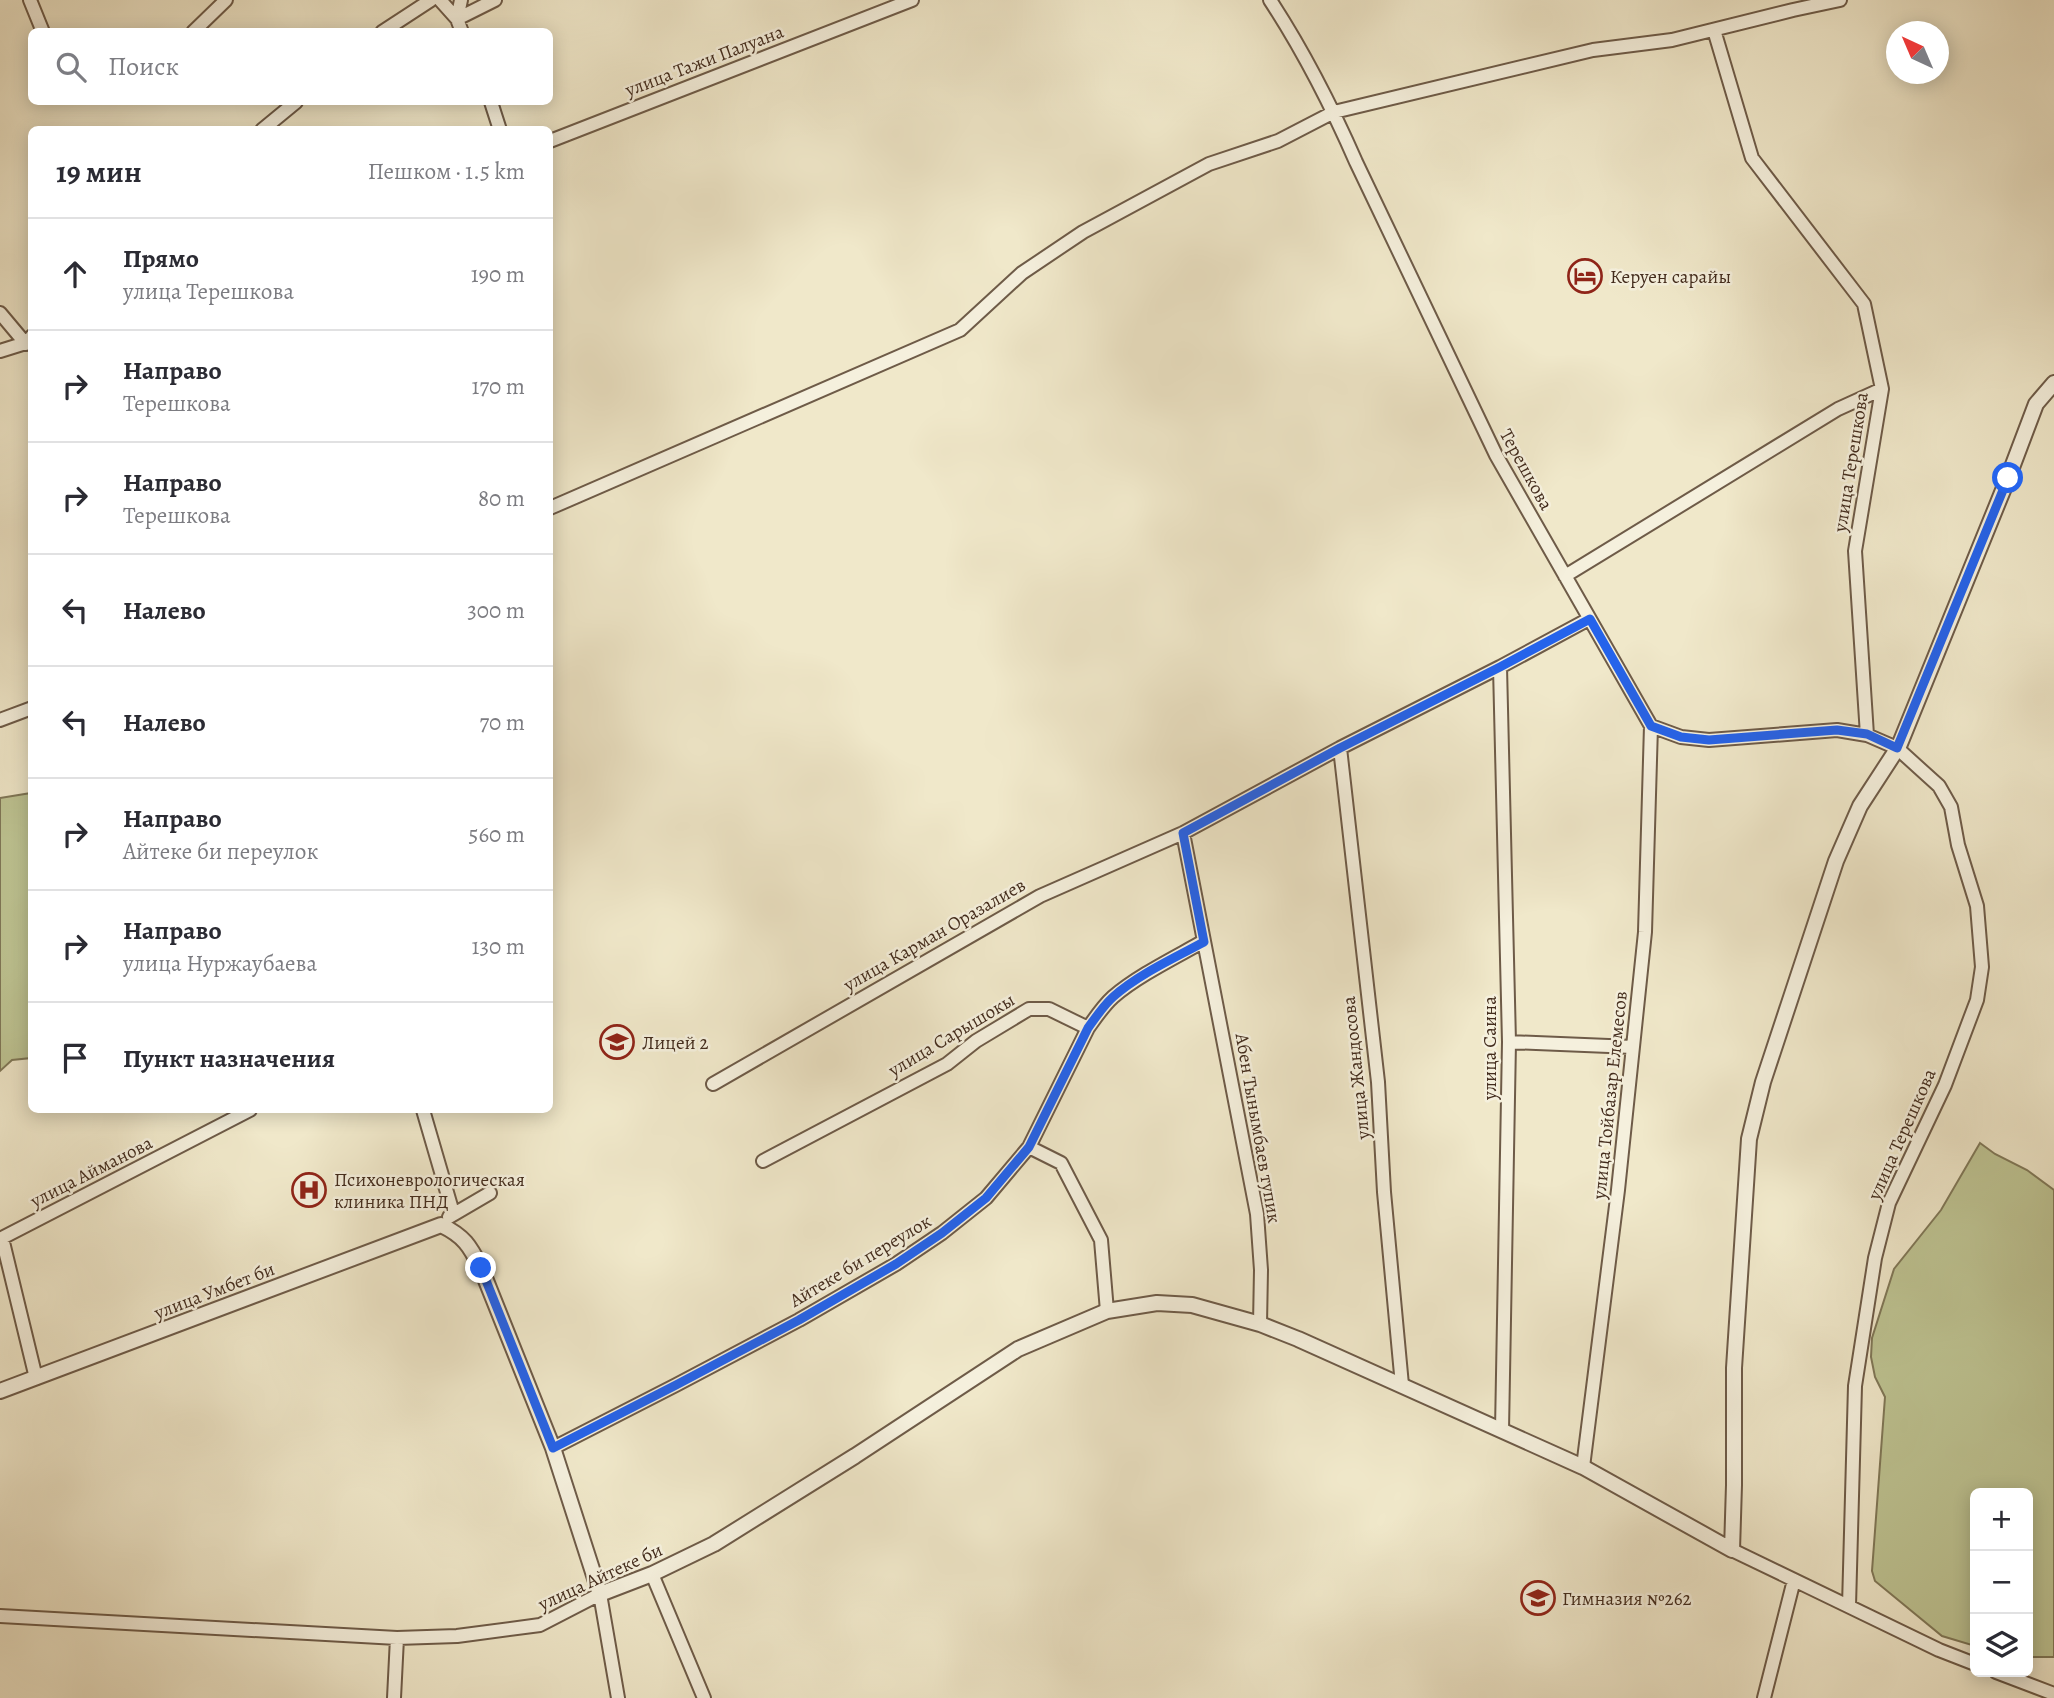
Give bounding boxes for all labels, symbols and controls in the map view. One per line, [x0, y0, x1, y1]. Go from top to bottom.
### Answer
street label: улица Тажи Палуана [620, 19, 788, 104]
north arrow [1886, 21, 1949, 84]
search box [28, 28, 553, 105]
icon: search [52, 48, 90, 86]
text: Поиск [108, 49, 179, 84]
text: 19 мин [56, 152, 142, 192]
text: Пешком · 1.5 km [368, 156, 525, 187]
text: Прямо [123, 241, 199, 276]
icon: ahead [56, 255, 94, 293]
hotel icon: Керуен сарайы [1566, 257, 1604, 295]
text: 190 m [471, 259, 525, 290]
place label: Керуен сарайы [1610, 264, 1731, 290]
text: улица Терешкова [123, 276, 294, 307]
text: Направо [123, 353, 222, 388]
icon: right [56, 367, 94, 405]
text: 170 m [472, 371, 525, 402]
text: Терешкова [123, 388, 231, 419]
street label: улица Терешкова [1827, 390, 1875, 535]
street label: Терешкова [1493, 424, 1559, 515]
route start [1992, 462, 2023, 493]
text: Направо [123, 465, 222, 500]
icon: right [56, 479, 94, 517]
text: 80 m [478, 483, 525, 514]
text: Терешкова [123, 500, 231, 531]
icon: left [56, 591, 94, 629]
text: Налево [123, 593, 206, 628]
text: 300 m [467, 595, 525, 626]
icon: left [56, 703, 94, 741]
text: Налево [123, 705, 206, 740]
text: 70 m [479, 707, 525, 738]
text: Направо [123, 801, 222, 836]
icon: right [56, 815, 94, 853]
text: 560 m [469, 819, 525, 850]
text: Айтеке би переулок [123, 836, 318, 867]
street label: улица Карман Оразалиев [838, 872, 1030, 998]
text: Направо [123, 913, 222, 948]
icon: right [56, 927, 94, 965]
text: 130 m [472, 931, 525, 962]
text: улица Нуржаубаева [123, 948, 317, 979]
street label: улица Сарышокы [883, 987, 1020, 1083]
street label: улица Тойбазар Елемесов [1586, 990, 1634, 1201]
street label: улица Жандосова [1336, 995, 1377, 1142]
street label: улица Саина [1477, 996, 1503, 1101]
school or university icon: Лицей 2 [598, 1023, 636, 1061]
place label: Лицей 2 [642, 1030, 708, 1056]
street label: Абен Тынымбаев тупик [1228, 1030, 1288, 1225]
icon: arrive [56, 1039, 94, 1077]
text: Пункт назначения [123, 1041, 335, 1076]
street label: улица Терешкова [1861, 1064, 1943, 1205]
street label: улица Айманова [25, 1130, 157, 1214]
place label: Психоневрологическая клиника ПНД [334, 1167, 525, 1215]
hospital icon: Психоневрологическая клиника ПНД [290, 1171, 328, 1209]
street label: Айтеке би переулок [784, 1208, 936, 1314]
route end [465, 1252, 496, 1283]
street label: улица Умбет би [149, 1256, 278, 1326]
map controls [1970, 1488, 2033, 1677]
button: + [1970, 1488, 2033, 1551]
street label: улица Айтеке би [533, 1537, 667, 1617]
button: − [1970, 1551, 2033, 1614]
school or university icon: Гимназия №262 [1519, 1579, 1557, 1617]
place label: Гимназия №262 [1562, 1586, 1691, 1612]
button: layers [1970, 1614, 2033, 1677]

